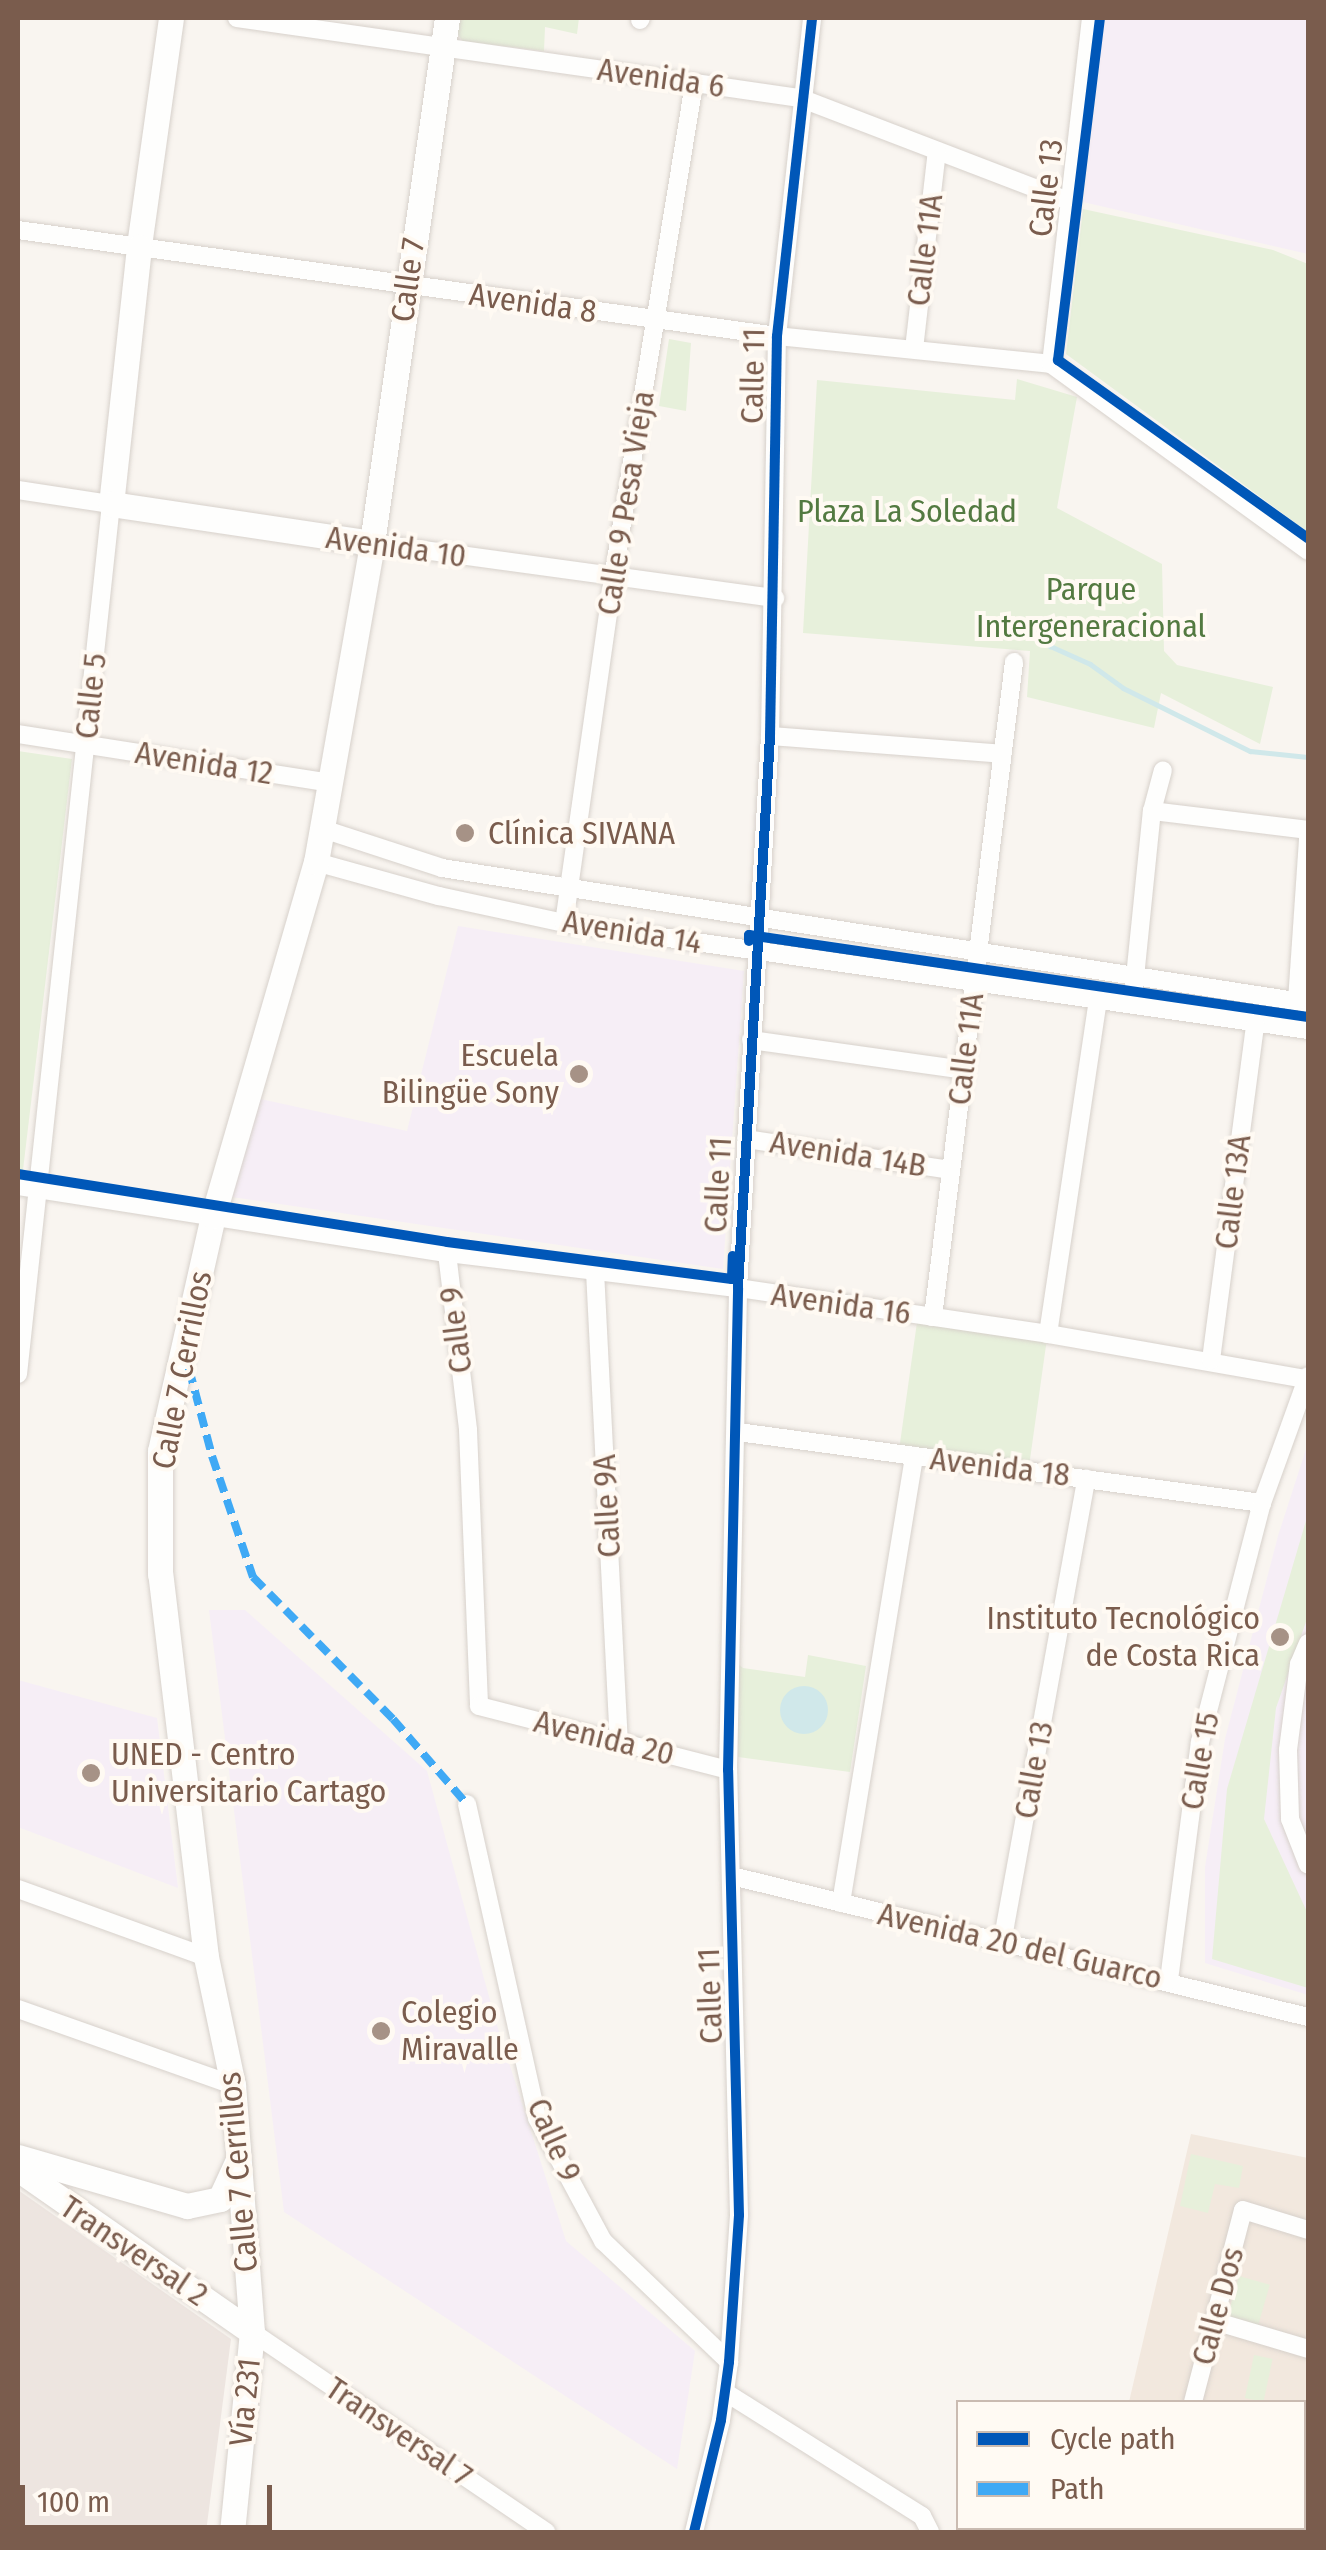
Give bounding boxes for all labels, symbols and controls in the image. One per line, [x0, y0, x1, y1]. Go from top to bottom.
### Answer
street label: Avenida 6 [595, 50, 727, 106]
street label: Calle 13 [1021, 137, 1071, 239]
street label: Calle 11A [899, 192, 951, 308]
street label: Calle 7 [383, 236, 433, 324]
street label: Avenida 8 [467, 275, 599, 331]
street label: Calle 11 [733, 328, 773, 424]
street label: Calle 9 Pesa Vieja [589, 388, 663, 618]
park label: Plaza La Soledad [797, 492, 1017, 530]
street label: Avenida 10 [323, 518, 469, 576]
park label: Parque Intergeneracional [976, 571, 1206, 646]
street label: Calle 5 [67, 651, 115, 741]
street label: Avenida 12 [133, 733, 275, 793]
place label: Clínica SIVANA [488, 814, 675, 852]
marker: Clínica SIVANA [452, 820, 478, 846]
street label: Avenida 14 [560, 902, 704, 962]
street label: Calle 11A [940, 991, 992, 1107]
place label: Escuela Bilingüe Sony [382, 1037, 559, 1112]
marker: Escuela Bilingüe Sony [568, 1063, 590, 1085]
street label: Avenida 14B [767, 1123, 929, 1185]
street label: Calle 13A [1207, 1133, 1259, 1251]
street label: Calle 11 [696, 1136, 740, 1234]
street label: Calle 7 Cerrillos [144, 1268, 220, 1472]
street label: Avenida 16 [769, 1275, 913, 1333]
street label: Calle 9 [432, 1285, 480, 1375]
street label: Avenida 18 [928, 1439, 1072, 1495]
street label: Calle 9A [585, 1453, 629, 1559]
place label: Instituto Tecnológico de Costa Rica [987, 1600, 1260, 1675]
marker: Instituto Tecnológico de Costa Rica [1269, 1626, 1291, 1648]
street label: Avenida 20 [530, 1702, 678, 1774]
street label: Calle 15 [1173, 1709, 1227, 1813]
street label: Calle 13 [1007, 1718, 1061, 1822]
place label: UNED - Centro Universitario Cartago [111, 1736, 386, 1811]
marker: UNED - Centro Universitario Cartago [80, 1762, 102, 1784]
street label: Avenida 20 del Guarco [874, 1895, 1166, 1997]
street label: Calle 11 [689, 1947, 731, 2045]
place label: Colegio Miravalle [401, 1994, 519, 2069]
marker: Colegio Miravalle [370, 2020, 392, 2042]
street label: Calle 7 Cerrillos [210, 2070, 266, 2274]
street label: Calle 9 [519, 2092, 589, 2188]
street label: Transversal 2 [53, 2188, 215, 2314]
street label: Calle Dos [1184, 2243, 1252, 2369]
street label: Vía 231 [221, 2356, 269, 2448]
street label: Transversal 7 [319, 2369, 479, 2495]
legend [956, 2400, 1306, 2530]
text: Cycle path [1050, 2421, 1176, 2457]
scale bar [25, 2465, 278, 2527]
text: Path [1050, 2471, 1104, 2507]
text: 100 m [37, 2484, 110, 2520]

